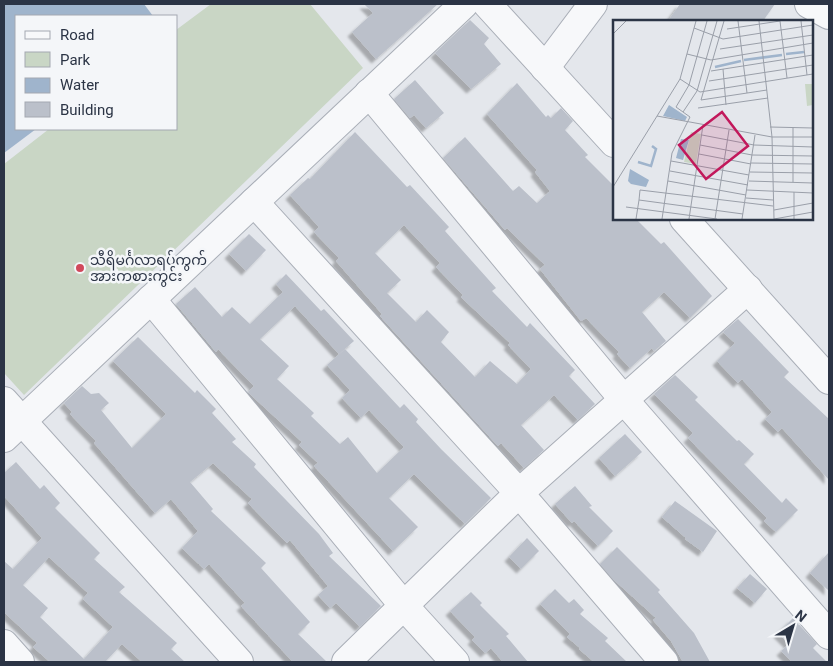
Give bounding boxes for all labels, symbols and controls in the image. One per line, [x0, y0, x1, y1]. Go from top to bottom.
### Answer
legend [15, 15, 178, 130]
inset map [613, 20, 813, 220]
text: Road [60, 26, 94, 44]
text: Park [60, 51, 91, 69]
text: Water [60, 76, 99, 94]
text: Building [60, 101, 114, 119]
place label: သီရိမင်္ဂလာရပ်ကွက် အားကစားကွင်း [90, 250, 207, 287]
marker: သီရိမင်္ဂလာရပ်ကွက် အားကစားကွင်း [74, 262, 86, 274]
north arrow [768, 601, 818, 651]
text: N [792, 606, 810, 625]

